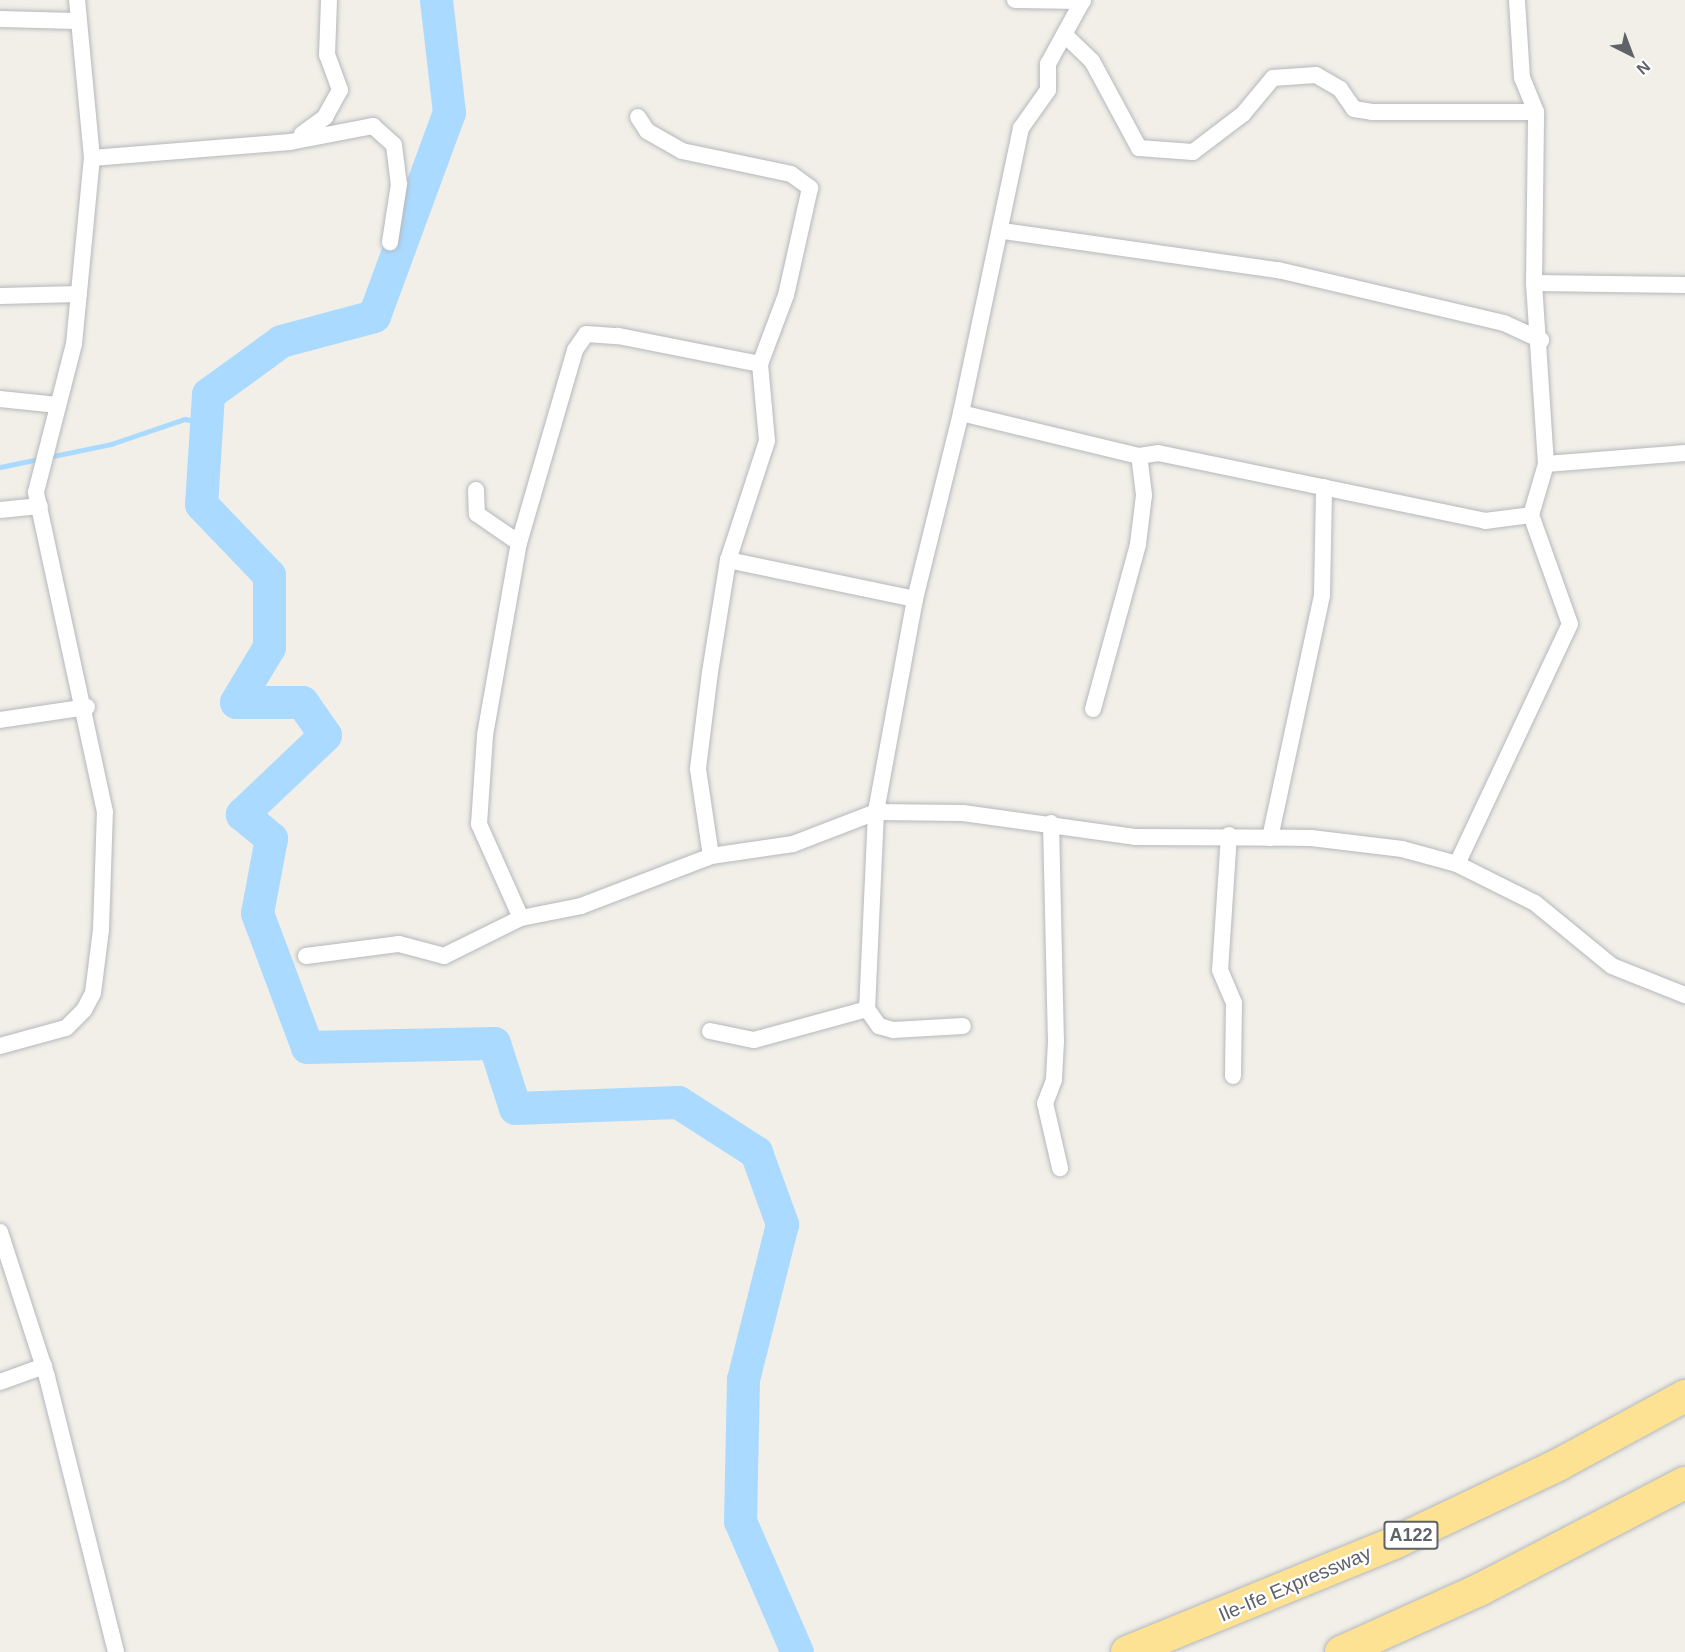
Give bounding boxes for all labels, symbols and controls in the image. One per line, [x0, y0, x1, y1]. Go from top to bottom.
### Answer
north arrow [1601, 24, 1661, 84]
text: N [1633, 58, 1653, 78]
road number: A122 [1382, 1520, 1440, 1550]
street label: Ile-Ife Expressway [1215, 1541, 1375, 1627]

